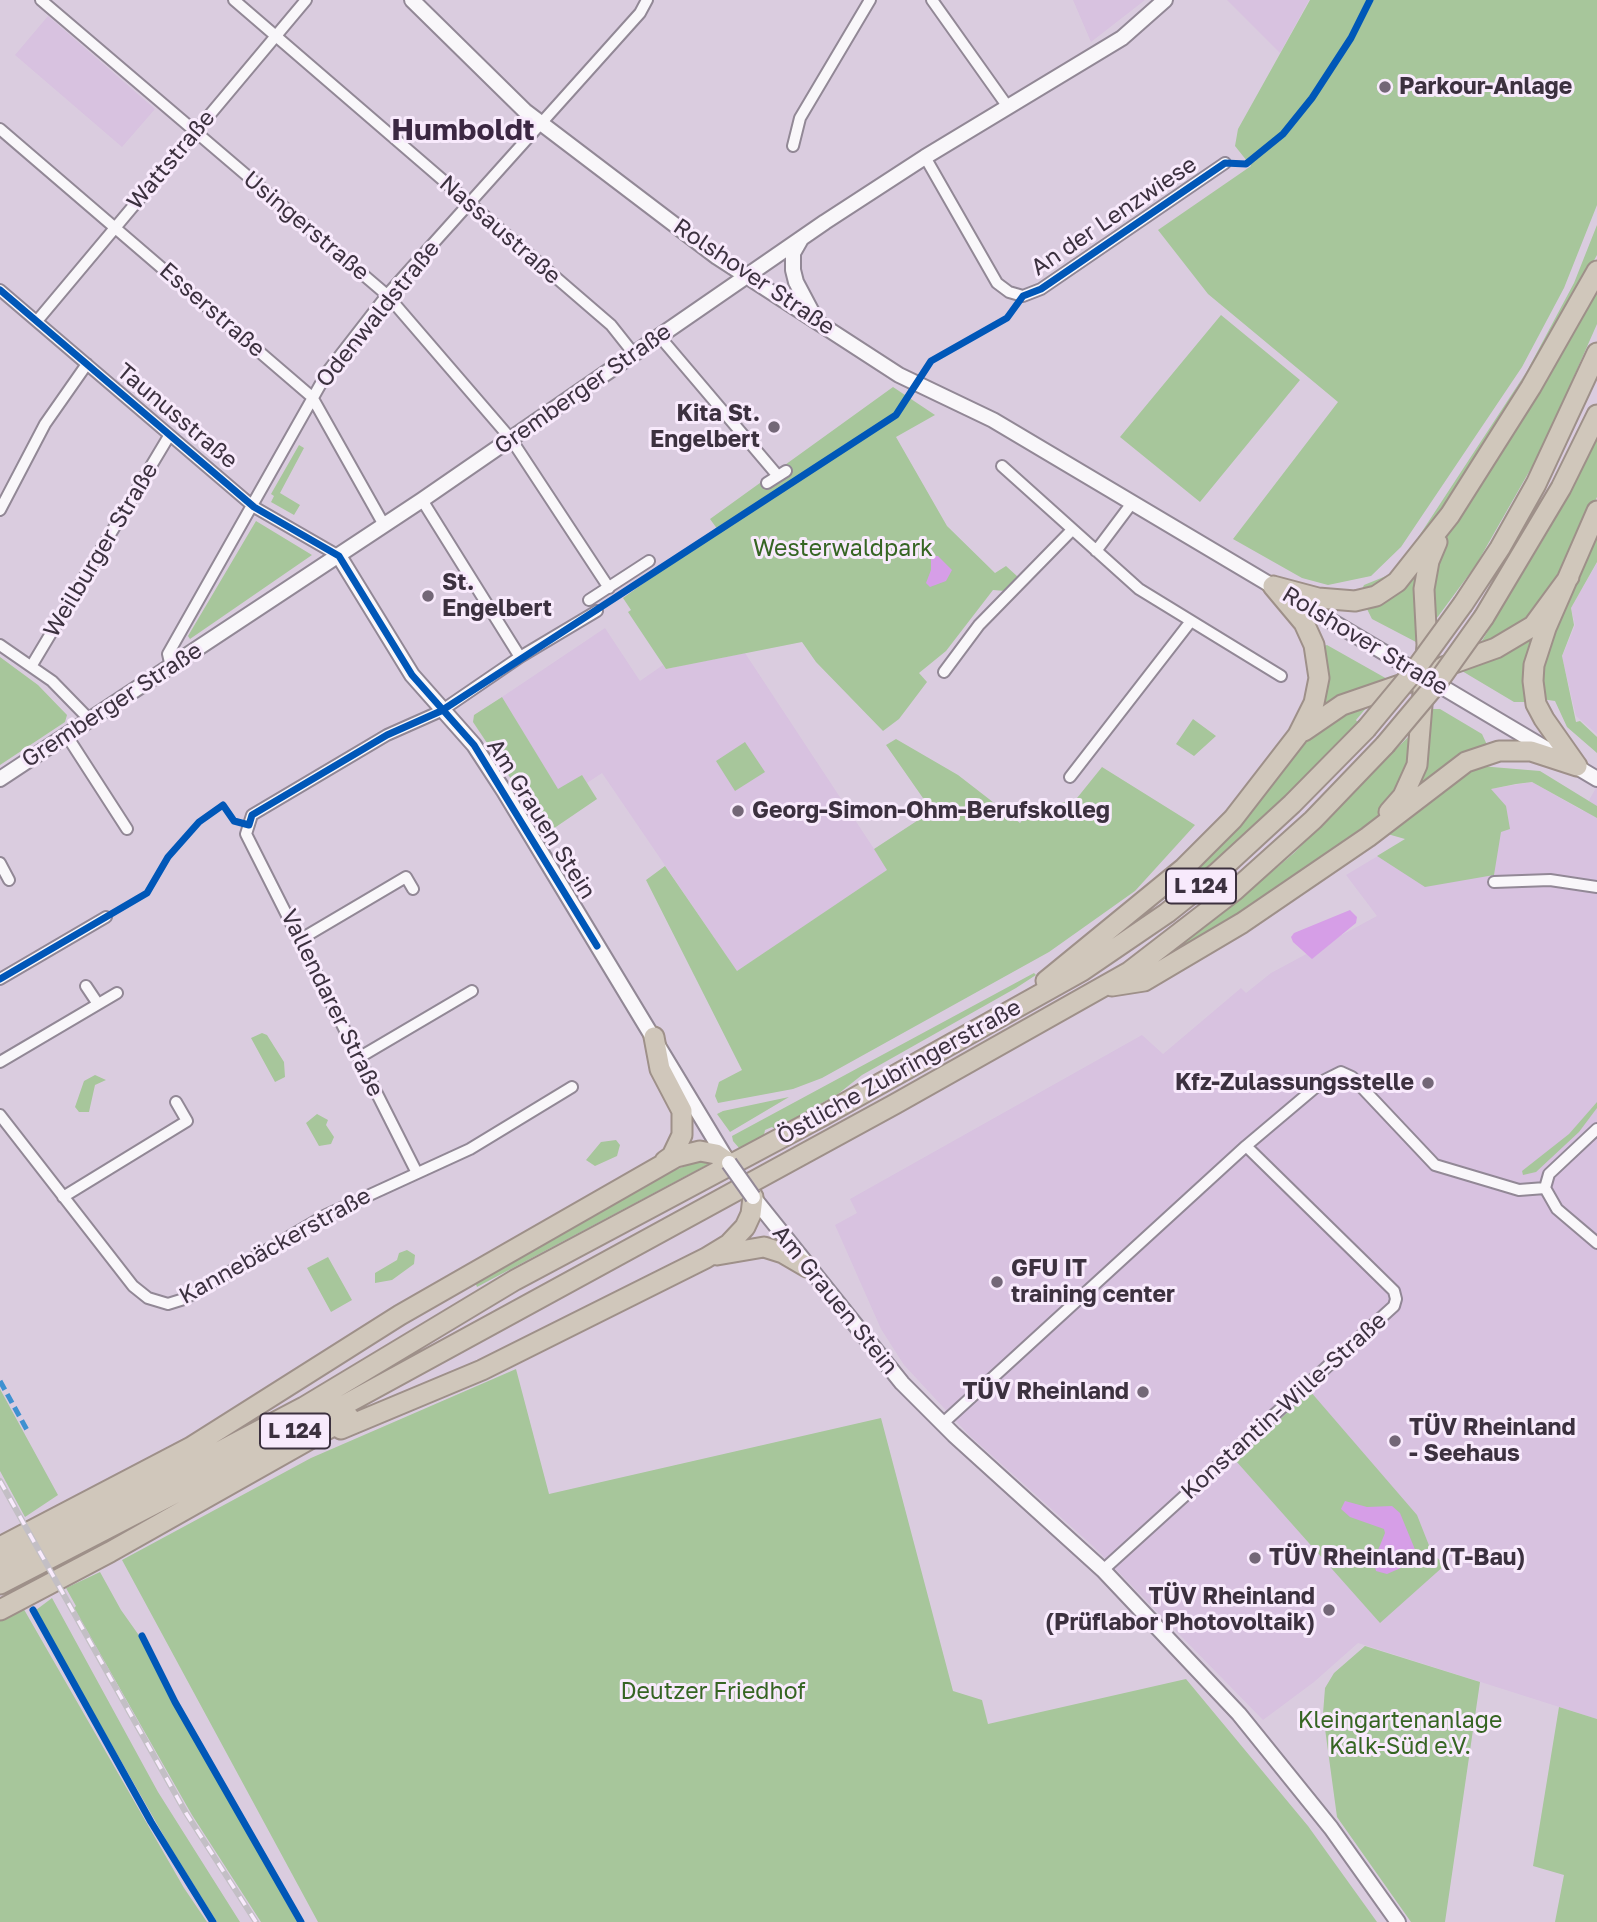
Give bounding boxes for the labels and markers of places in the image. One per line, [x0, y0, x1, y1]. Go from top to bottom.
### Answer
place label: Parkour-Anlage [1399, 73, 1572, 101]
marker: Parkour-Anlage [1377, 79, 1393, 95]
place label: Kita St. Engelbert [650, 400, 760, 454]
marker: Kita St. Engelbert [766, 419, 782, 435]
place label: St. Engelbert [442, 569, 552, 623]
marker: St. Engelbert [420, 588, 436, 604]
place label: Georg-Simon-Ohm-Berufskolleg [752, 797, 1110, 825]
marker: Georg-Simon-Ohm-Berufskolleg [730, 803, 746, 819]
place label: Kfz-Zulassungsstelle [1175, 1069, 1414, 1097]
marker: Kfz-Zulassungsstelle [1420, 1075, 1436, 1091]
place label: GFU IT training center [1011, 1255, 1175, 1309]
marker: GFU IT training center [989, 1274, 1005, 1290]
place label: TÜV Rheinland [962, 1378, 1129, 1406]
marker: TÜV Rheinland [1135, 1384, 1151, 1400]
place label: TÜV Rheinland - Seehaus [1409, 1414, 1576, 1468]
marker: TÜV Rheinland - Seehaus [1387, 1433, 1403, 1449]
place label: TÜV Rheinland (T-Bau) [1269, 1544, 1525, 1572]
marker: TÜV Rheinland (T-Bau) [1247, 1550, 1263, 1566]
place label: TÜV Rheinland (Prüflabor Photovoltaik) [1045, 1583, 1315, 1637]
marker: TÜV Rheinland (Prüflabor Photovoltaik) [1321, 1602, 1337, 1618]

